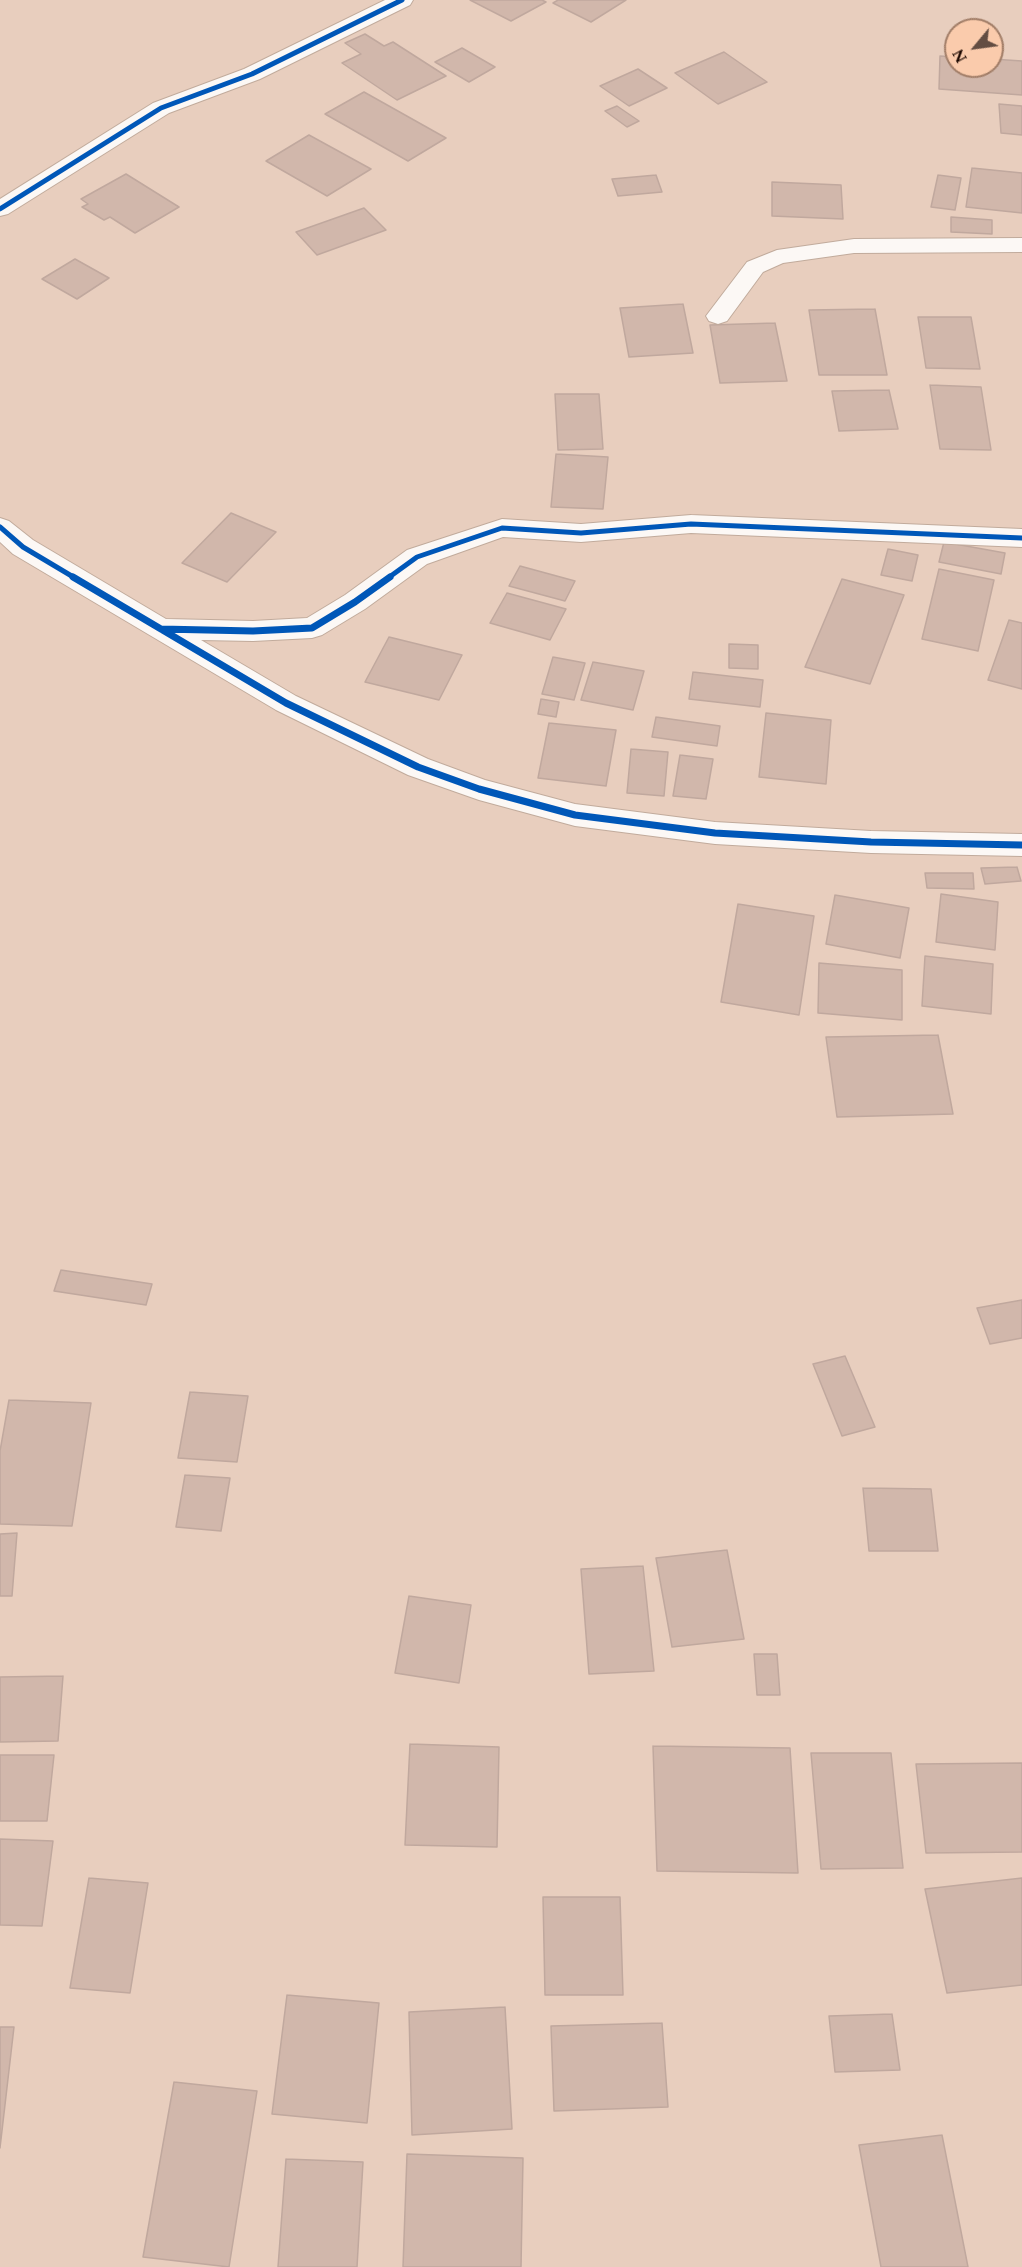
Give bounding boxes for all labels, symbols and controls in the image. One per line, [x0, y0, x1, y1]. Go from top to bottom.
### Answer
north arrow [944, 18, 1004, 78]
text: N [946, 44, 974, 67]

